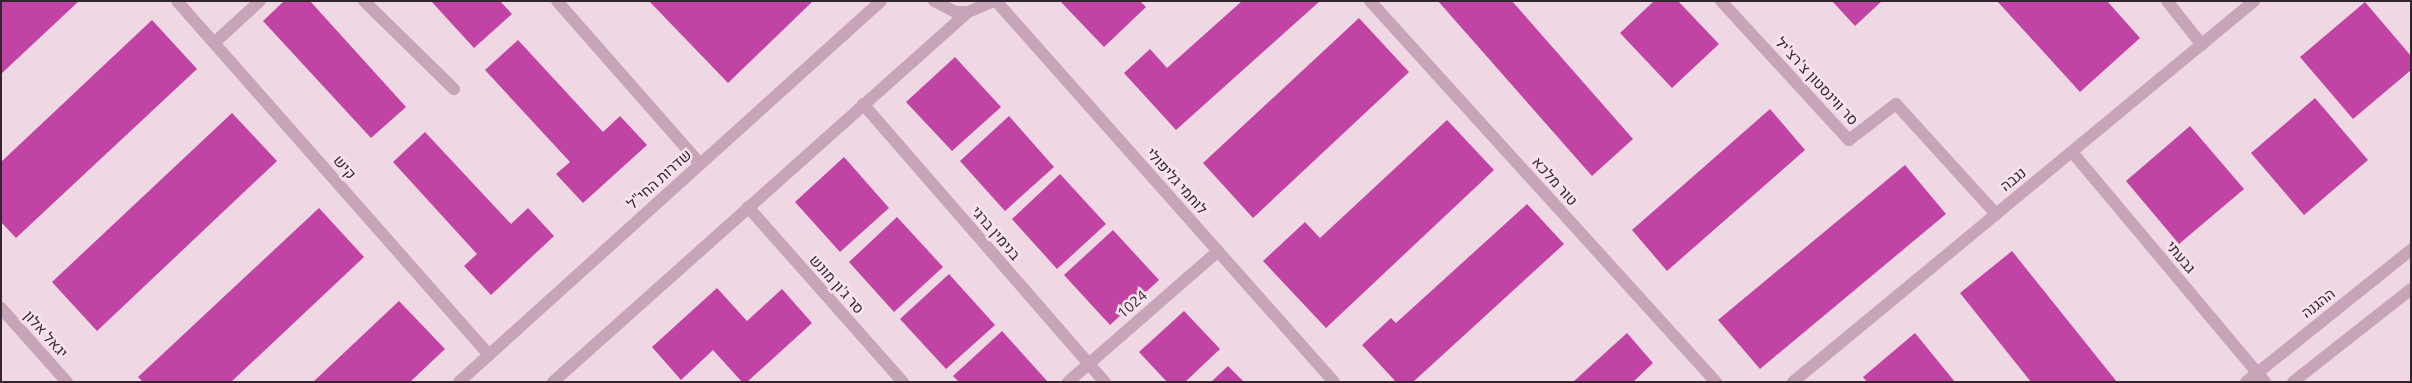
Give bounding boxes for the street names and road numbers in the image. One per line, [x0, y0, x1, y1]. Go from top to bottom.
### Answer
street label: סר ווינסטון צ'רצ'יל [1772, 33, 1862, 129]
street label: לוחמי גליפולי [1143, 144, 1211, 218]
street label: שדרות החי"ל [623, 145, 695, 213]
street label: קיש [330, 151, 360, 183]
street label: טור מלכא [1528, 153, 1582, 209]
street label: נגבה [1996, 163, 2030, 195]
street label: בנימין ברגי [968, 202, 1024, 264]
street label: גבעתי [2162, 237, 2200, 277]
street label: סר ג'ון מונש [806, 251, 868, 317]
street label: ההגנה [2298, 284, 2338, 322]
street label: 1024 [1113, 286, 1151, 322]
street label: יגאל אלון [20, 307, 72, 361]

